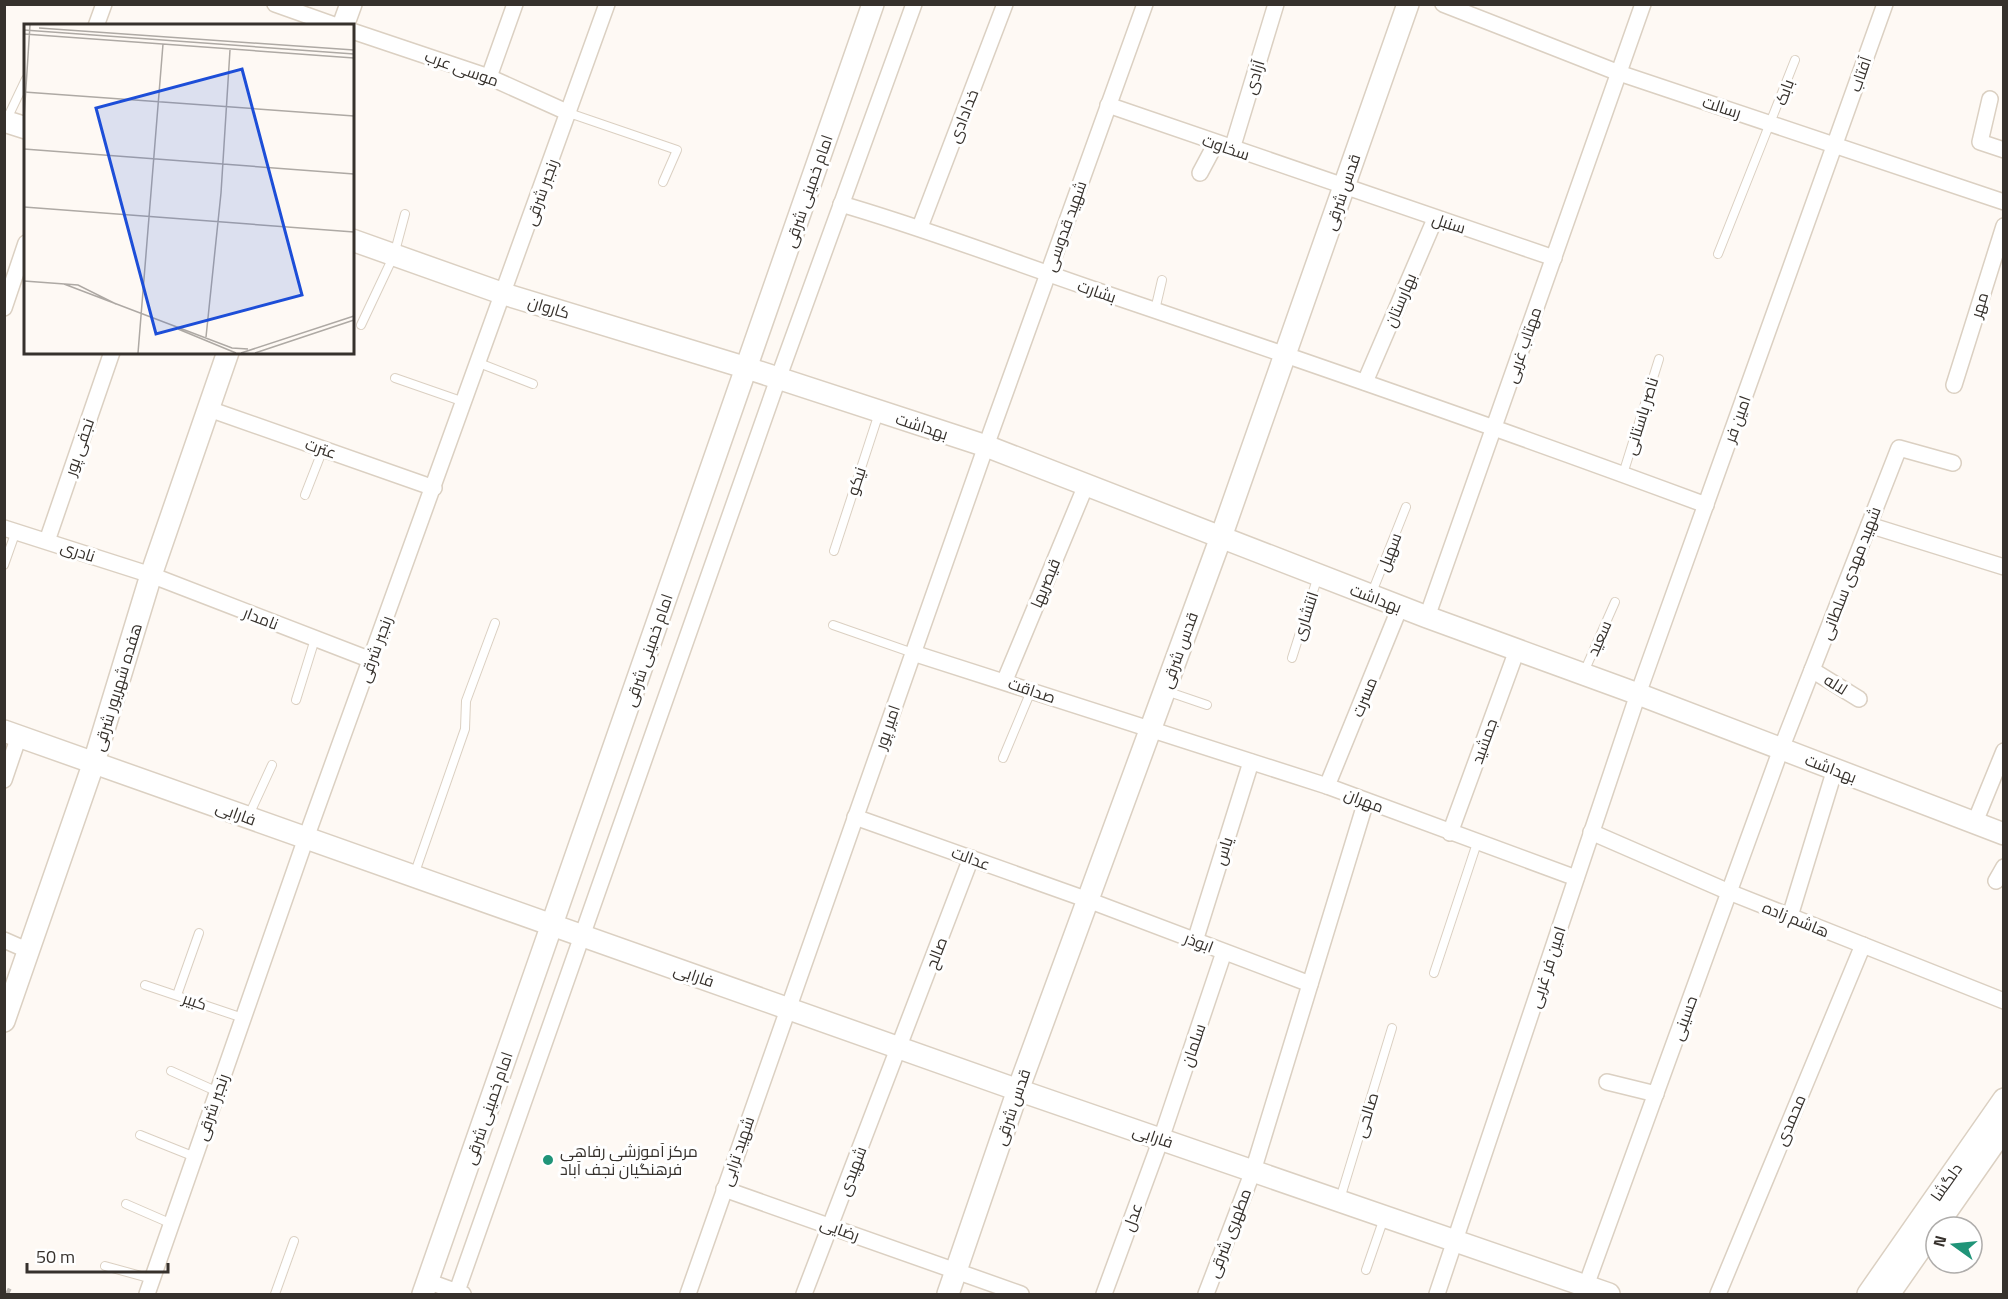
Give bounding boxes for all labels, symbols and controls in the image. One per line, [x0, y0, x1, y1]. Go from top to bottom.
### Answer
inset map [24, 24, 354, 354]
street label: موسی عرب [422, 43, 502, 93]
street label: آفتاب [1843, 52, 1877, 95]
street label: آزادی [1237, 56, 1271, 97]
street label: بابک [1768, 76, 1800, 108]
street label: خدادادی [942, 86, 984, 146]
street label: رسالت [1699, 89, 1745, 125]
street label: سخاوت [1199, 128, 1253, 166]
street label: امام خمینی شرقی [777, 131, 839, 251]
street label: قدس شرقی [1318, 150, 1366, 234]
street label: رنجبر شرقی [518, 155, 564, 229]
street label: شهید قدوسی [1037, 177, 1093, 275]
street label: سنبل [1429, 206, 1469, 240]
street label: بهارستان [1378, 269, 1422, 331]
street label: بشارت [1074, 273, 1120, 309]
street label: کاروان [525, 289, 573, 325]
street label: مهر [1963, 289, 1994, 322]
street label: مهتاب غربی [1499, 304, 1547, 386]
street label: ناصر باستانی [1618, 374, 1664, 458]
street label: امین فر [1717, 392, 1757, 447]
street label: بهداشت [893, 406, 951, 446]
street label: نجفی پور [58, 415, 100, 480]
street label: عترت [302, 432, 340, 464]
street label: نیکو [840, 464, 872, 498]
street label: شهید مهدی سلطانی [1814, 503, 1886, 643]
street label: سهیل [1371, 529, 1407, 575]
street label: نادری [58, 534, 98, 568]
street label: قیصریها [1024, 554, 1066, 612]
street label: بهداشت [1346, 577, 1406, 619]
street label: انتشاری [1286, 588, 1324, 644]
street label: امام خمینی شرقی [617, 590, 679, 710]
street label: نامدار [239, 600, 282, 636]
street label: قدس شرقی [1154, 608, 1204, 692]
street label: رنجبر شرقی [352, 612, 398, 686]
street label: سعید [1581, 616, 1617, 660]
street label: هفده شهریور شرقی [86, 620, 148, 754]
street label: لاله [1819, 667, 1853, 701]
street label: صداقت [1005, 671, 1059, 709]
street label: مسرت [1345, 673, 1383, 721]
street label: امیر پور [868, 702, 906, 753]
street label: جمشید [1465, 715, 1503, 767]
street label: بهداشت [1801, 747, 1861, 789]
street label: مهران [1341, 782, 1387, 818]
street label: فارابی [212, 795, 260, 831]
street label: یاس [1207, 833, 1239, 868]
street label: عدالت [948, 840, 994, 876]
street label: هاشم زاده [1759, 895, 1833, 943]
street label: امین فر غربی [1522, 923, 1572, 1011]
street label: ابوذر [1180, 925, 1217, 959]
street label: صالح [919, 934, 953, 972]
street label: فارابی [671, 957, 717, 993]
street label: کبیر [179, 985, 210, 1016]
street label: حسینی [1665, 992, 1703, 1044]
street label: سلمان [1174, 1020, 1212, 1070]
street label: امام خمینی شرقی [457, 1048, 519, 1168]
street label: قدس شرقی [988, 1065, 1036, 1149]
street label: رنجبر شرقی [189, 1070, 235, 1144]
street label: صالحی [1348, 1089, 1384, 1141]
street label: محمدی [1768, 1091, 1812, 1149]
street label: شهید ترابی [714, 1113, 760, 1189]
street label: فارابی [1130, 1118, 1176, 1154]
place label: مرکز آموزشی رفاهی فرهنگیان نجف آباد [560, 1139, 698, 1181]
street label: شهیدی [832, 1143, 872, 1199]
marker: مرکز آموزشی رفاهی فرهنگیان نجف آباد [541, 1153, 555, 1167]
street label: دلگشا [1924, 1158, 1968, 1206]
street label: مطهری شرقی [1201, 1185, 1257, 1281]
street label: عدل [1116, 1199, 1148, 1235]
street label: رضایی [817, 1211, 863, 1247]
north arrow [1924, 1215, 1984, 1275]
text: N [1926, 1233, 1953, 1250]
scale bar [27, 1236, 168, 1274]
text: 50 m [36, 1243, 75, 1270]

